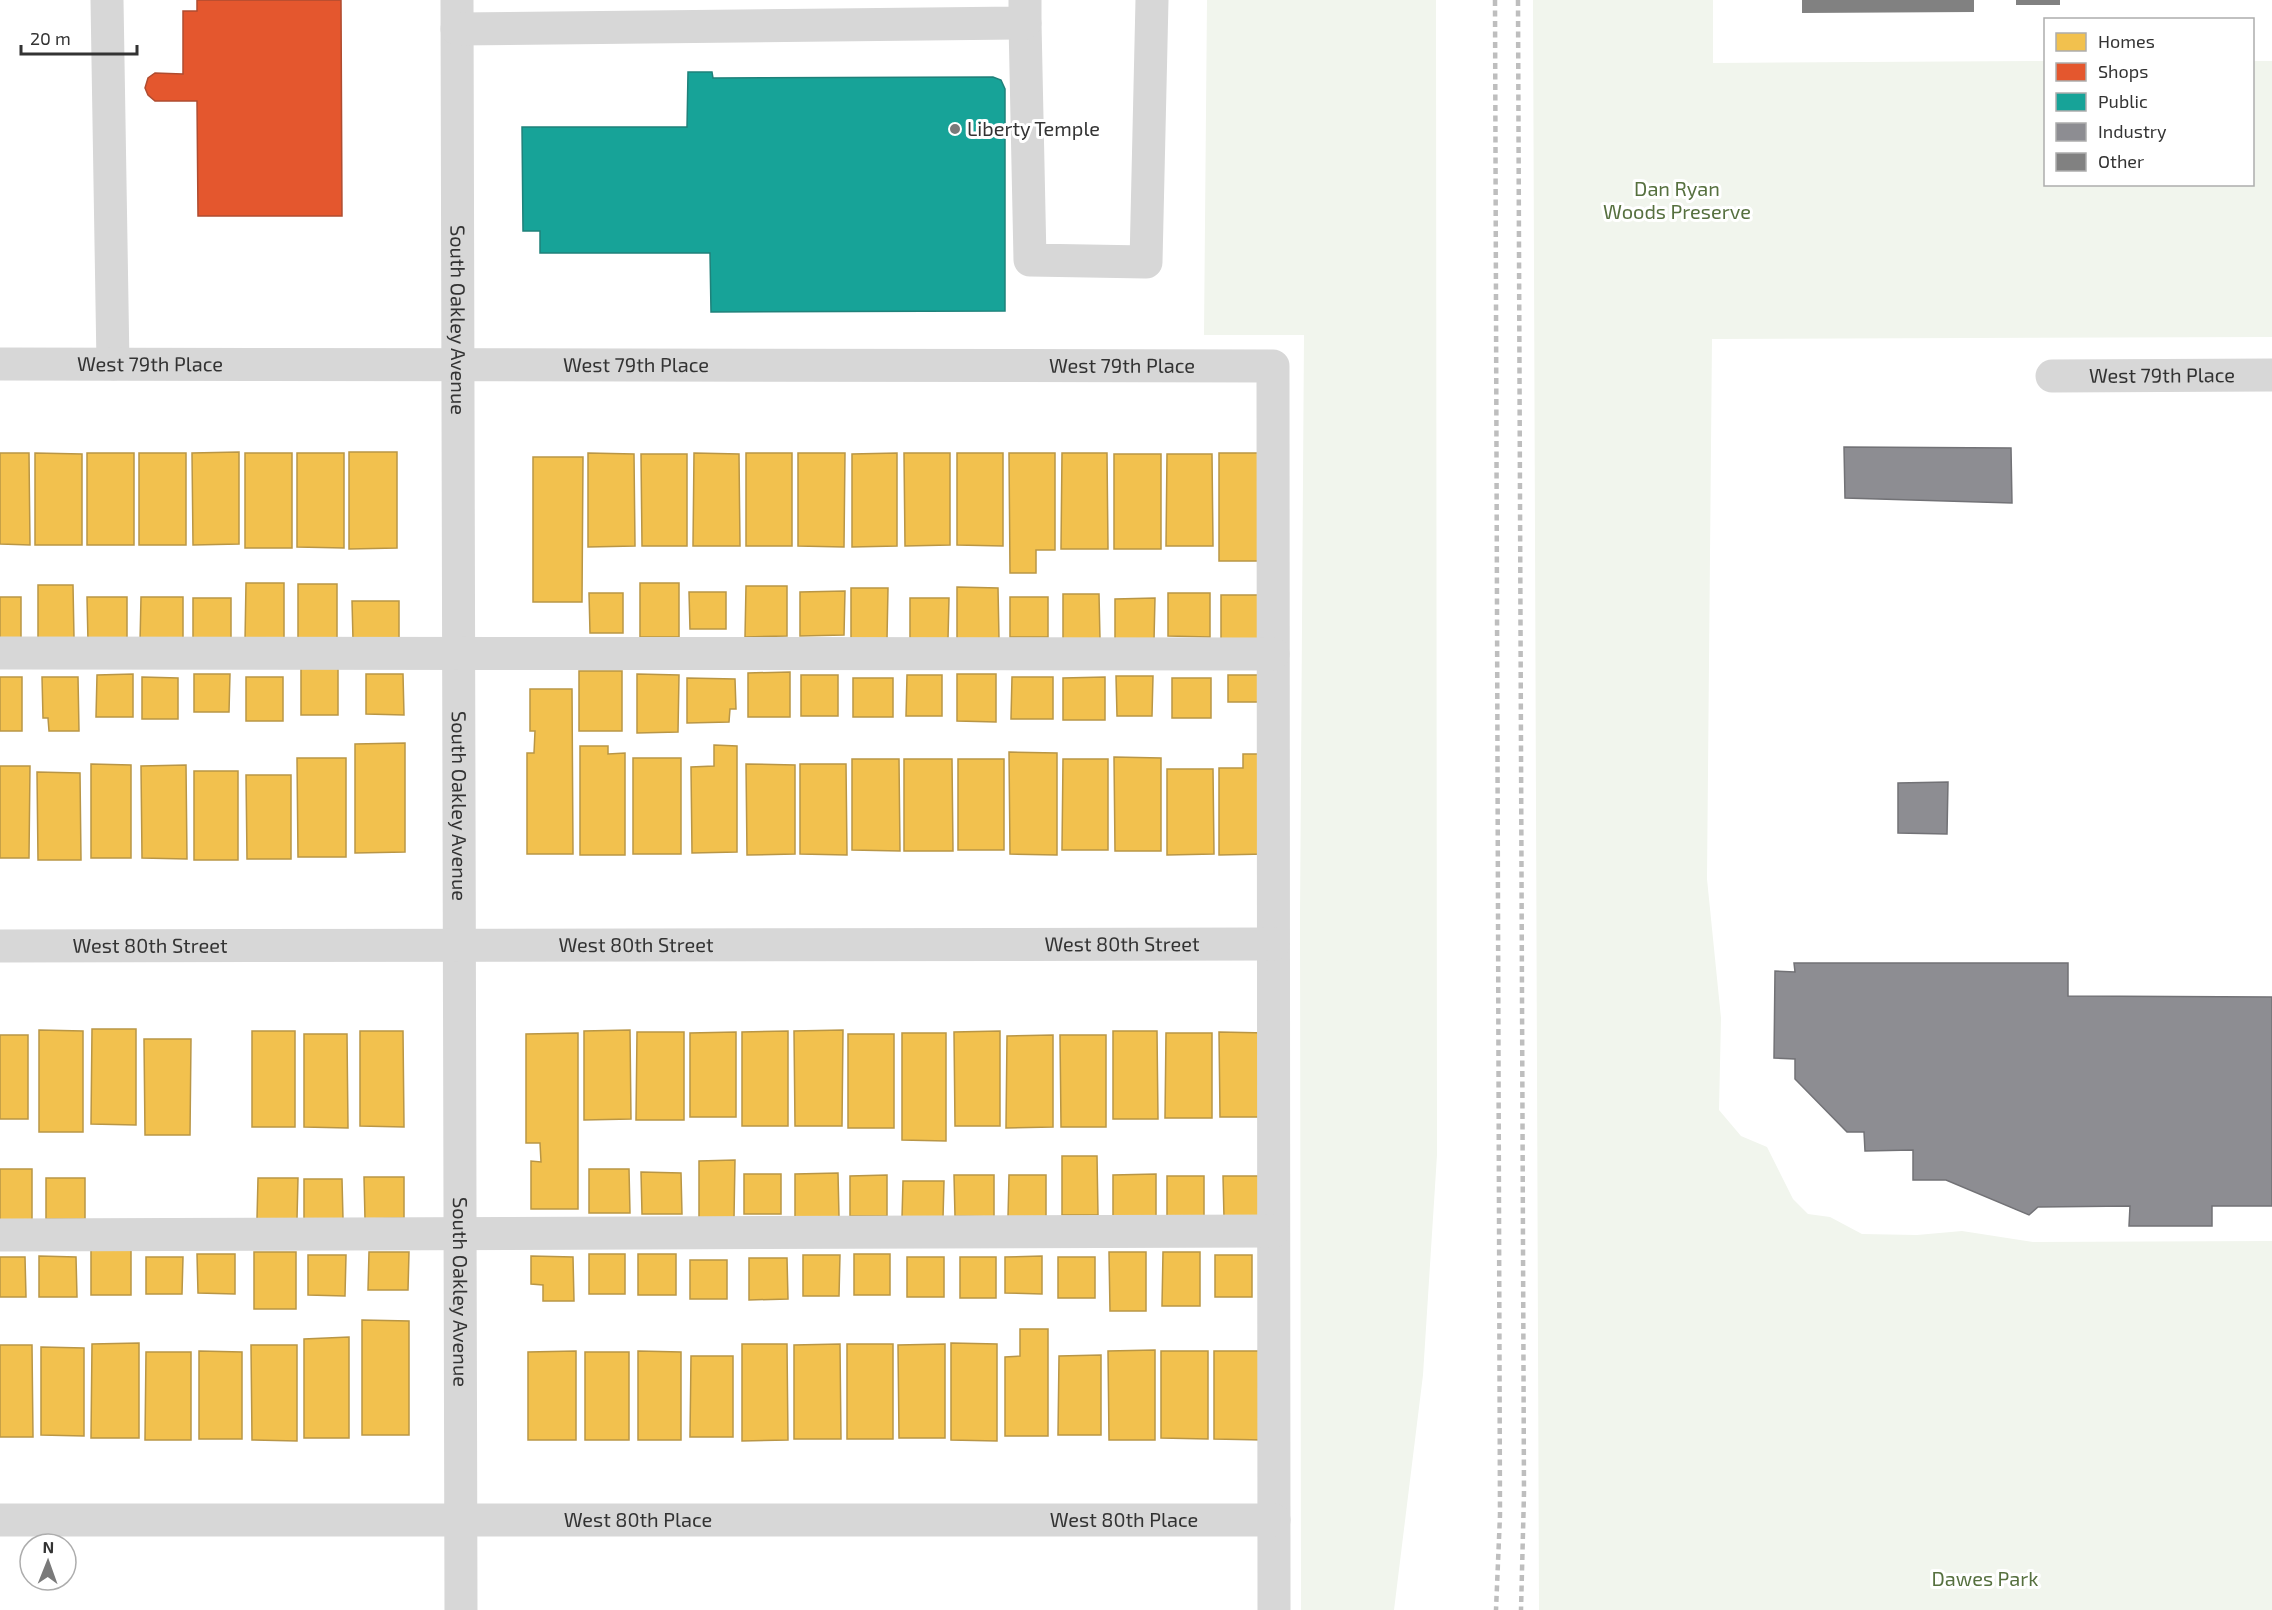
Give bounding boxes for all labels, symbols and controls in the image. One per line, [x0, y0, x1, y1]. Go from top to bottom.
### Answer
scale bar [21, 18, 136, 56]
legend [2044, 18, 2254, 186]
text: 20 m [30, 27, 71, 49]
text: Homes [2098, 30, 2155, 52]
text: Shops [2098, 60, 2148, 82]
text: Public [2098, 90, 2148, 112]
place label: Liberty Temple [967, 116, 1100, 140]
text: Industry [2098, 120, 2167, 142]
marker: Liberty Temple [948, 122, 962, 136]
text: Other [2098, 150, 2144, 172]
park label: Dan Ryan Woods Preserve [1603, 176, 1751, 223]
street label: South Oakley Avenue [447, 225, 471, 415]
street label: West 79th Place [77, 351, 223, 375]
street label: West 79th Place [563, 352, 709, 376]
street label: West 79th Place [1049, 353, 1195, 377]
street label: West 79th Place [2089, 362, 2235, 387]
street label: South Oakley Avenue [448, 711, 472, 901]
street label: West 80th Street [1044, 931, 1200, 955]
street label: West 80th Street [558, 932, 714, 956]
street label: West 80th Street [72, 933, 228, 957]
street label: South Oakley Avenue [449, 1197, 473, 1387]
street label: West 80th Place [564, 1507, 712, 1531]
street label: West 80th Place [1050, 1507, 1198, 1531]
north arrow [18, 1532, 78, 1592]
text: N [42, 1537, 54, 1556]
park label: Dawes Park [1932, 1566, 2038, 1590]

